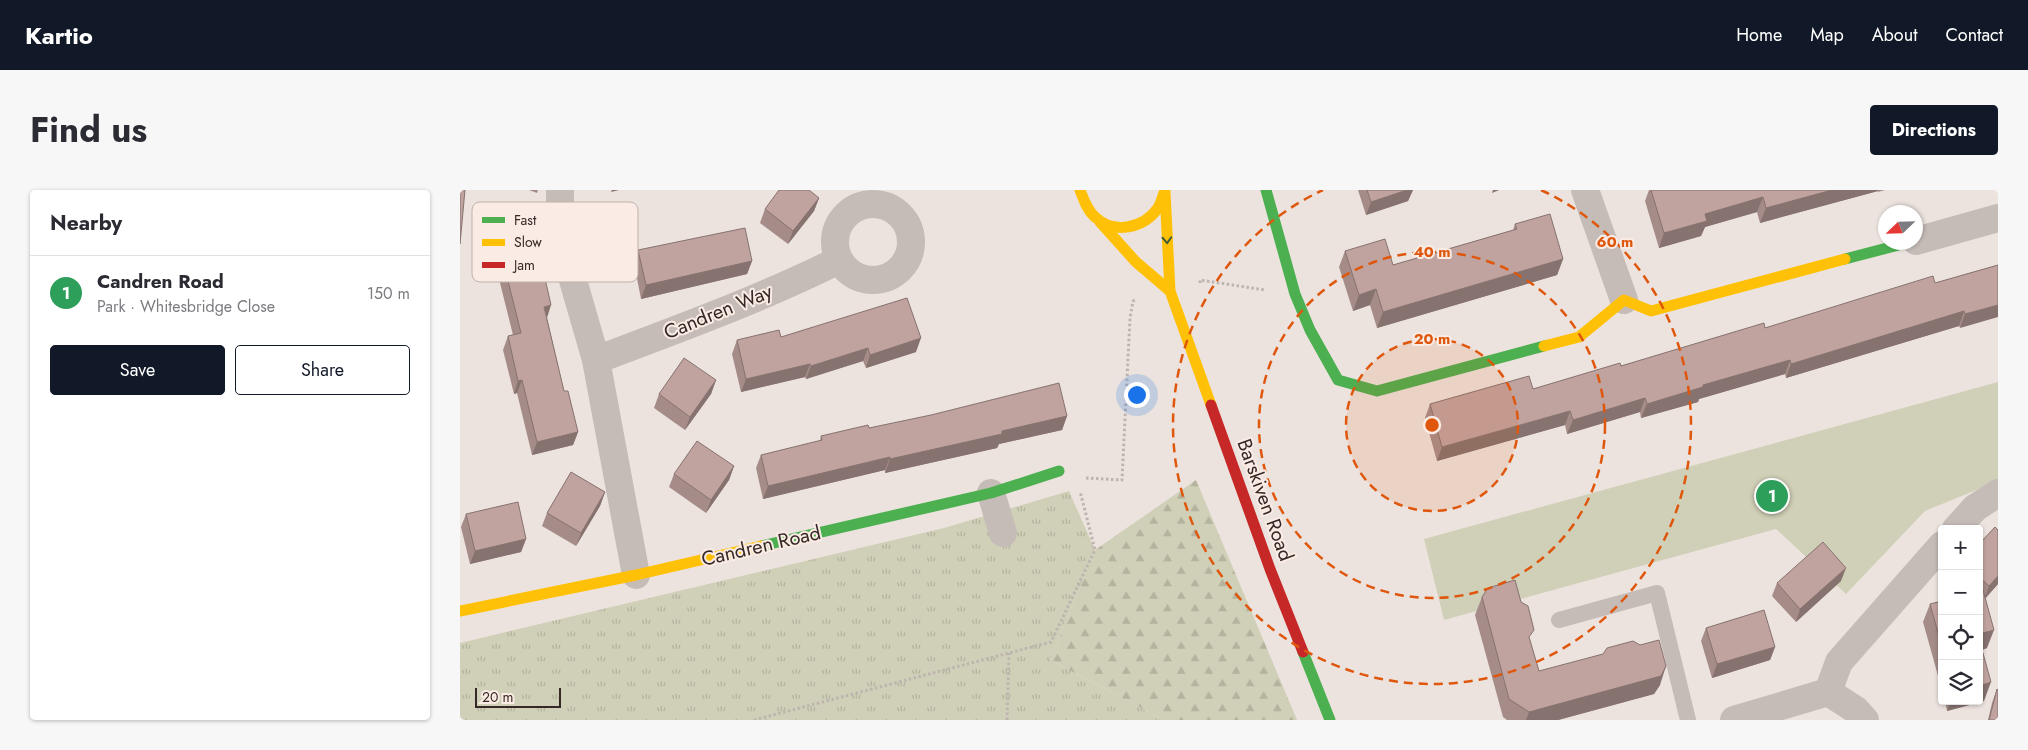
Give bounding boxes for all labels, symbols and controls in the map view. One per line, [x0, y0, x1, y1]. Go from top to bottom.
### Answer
text: Kartio [25, 18, 93, 53]
text: Home [1736, 22, 1782, 48]
text: Map [1810, 22, 1844, 48]
text: About [1872, 22, 1917, 48]
text: Contact [1945, 22, 2003, 48]
text: Find us [30, 105, 147, 155]
button: Directions [1870, 105, 1998, 155]
legend [472, 202, 638, 282]
north arrow [1878, 205, 1923, 250]
text: Nearby [50, 208, 122, 238]
text: Fast [514, 210, 537, 230]
text: 60 m [1597, 231, 1633, 253]
text: Slow [514, 232, 542, 252]
one-way arrow [1162, 237, 1173, 245]
text: 40 m [1413, 241, 1451, 263]
text: Jam [512, 255, 535, 275]
text: Candren Road [97, 268, 224, 295]
street label: Candren Way [659, 277, 777, 347]
text: 1 [62, 282, 70, 305]
text: 150 m [367, 282, 410, 305]
text: Park · Whitesbridge Close [97, 295, 275, 318]
text: 20 m [1414, 328, 1450, 350]
button: Save [50, 345, 225, 395]
button: Share [235, 345, 410, 395]
your location [1124, 382, 1150, 408]
centre of rings [1423, 416, 1441, 434]
street label: Barskiven Road [1229, 435, 1301, 565]
pin: 1 [1756, 477, 1788, 515]
street label: Candren Road [698, 518, 824, 574]
map controls [1938, 525, 1983, 705]
button: + [1938, 525, 1983, 570]
button: − [1938, 570, 1983, 615]
button: locate [1938, 615, 1983, 660]
button: layers [1938, 660, 1983, 705]
scale bar [475, 685, 561, 708]
text: 20 m [482, 687, 514, 707]

